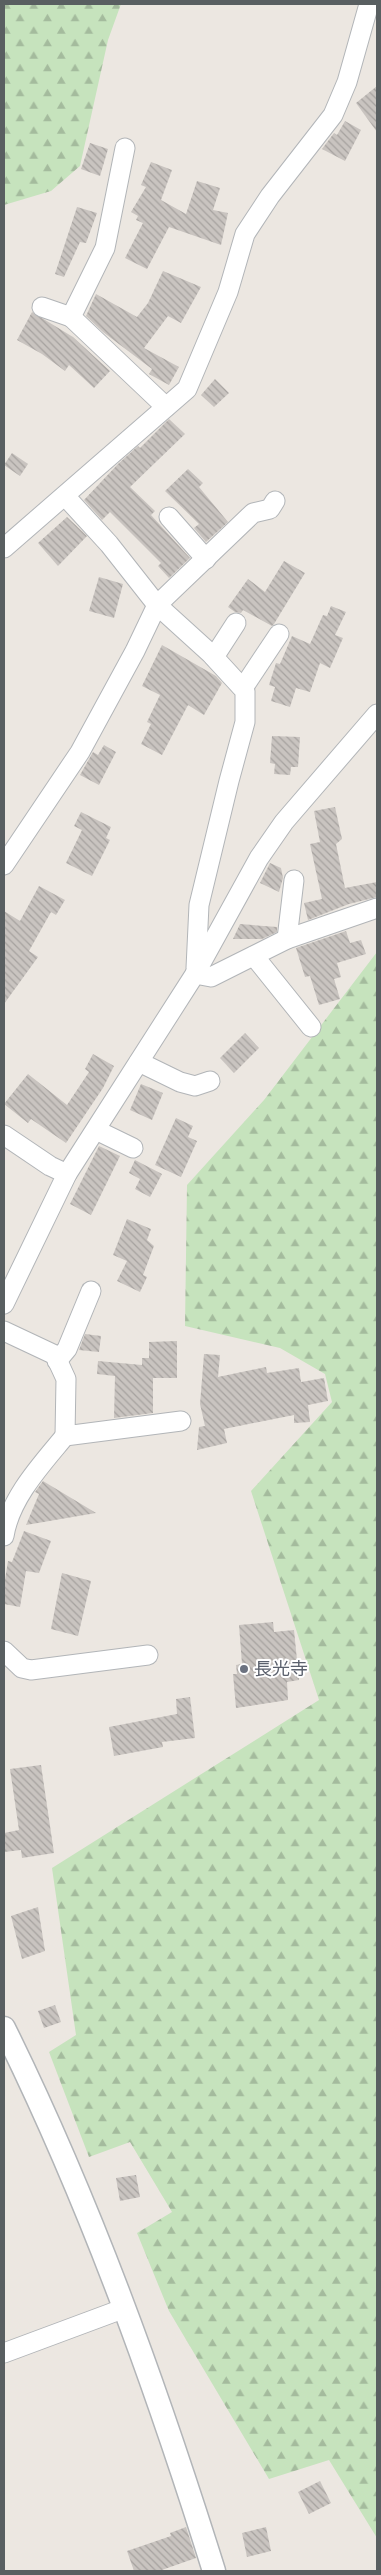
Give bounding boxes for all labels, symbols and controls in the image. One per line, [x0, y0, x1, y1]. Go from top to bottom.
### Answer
place label: 長光寺 [254, 1657, 308, 1681]
marker: 長光寺 [238, 1663, 250, 1675]

